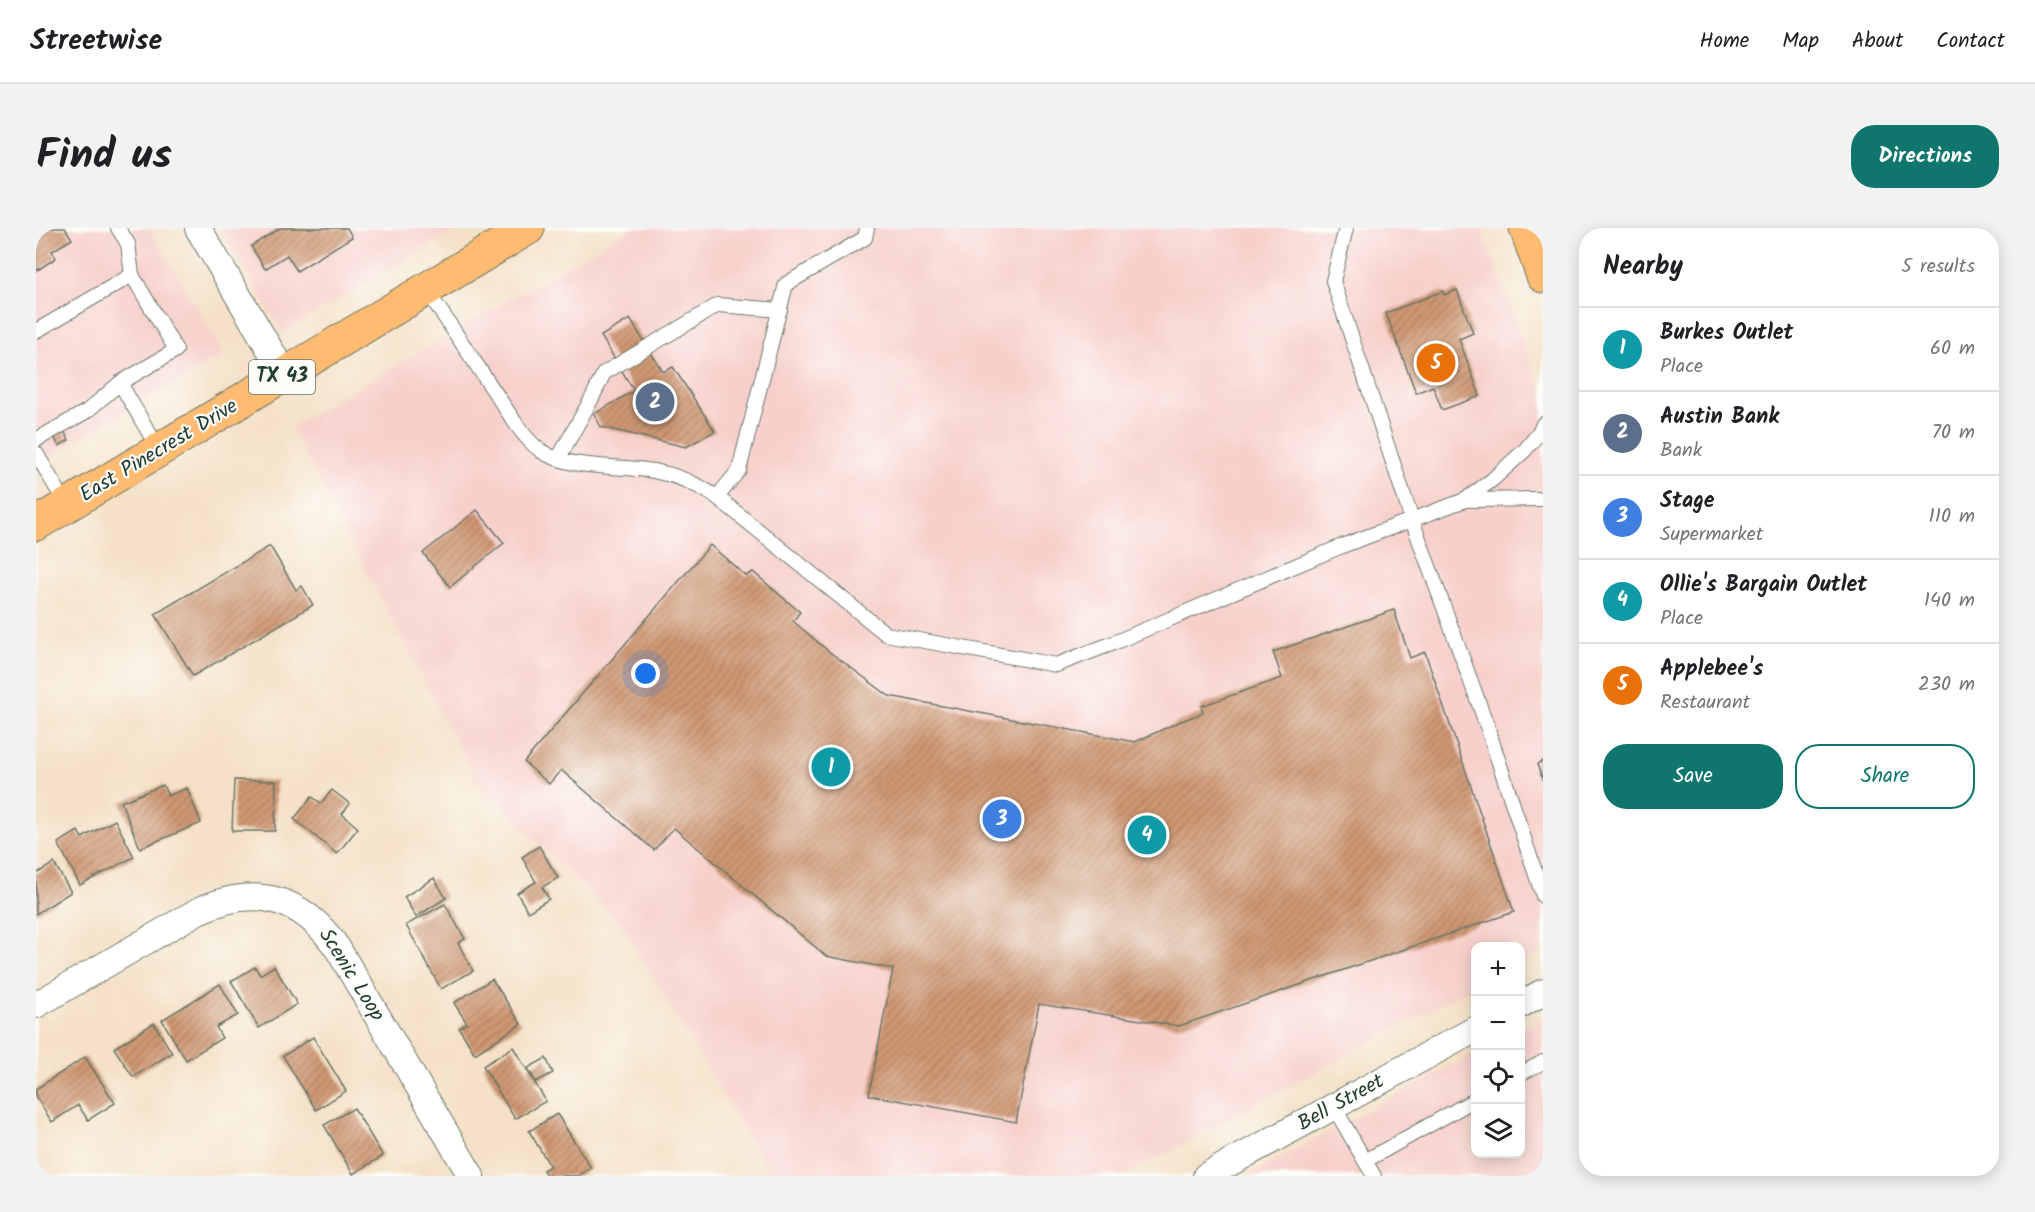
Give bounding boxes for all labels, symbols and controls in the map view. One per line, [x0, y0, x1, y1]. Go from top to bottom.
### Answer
text: Streetwise [30, 19, 162, 64]
text: Home [1700, 25, 1749, 58]
text: Map [1782, 25, 1819, 58]
text: About [1852, 25, 1903, 58]
text: Contact [1936, 25, 2005, 58]
text: Find us [36, 123, 172, 190]
button: Directions [1851, 125, 1999, 188]
text: Nearby [1603, 246, 1683, 288]
text: 5 results [1901, 251, 1975, 283]
text: Burkes Outlet [1660, 316, 1793, 351]
text: 1 [1619, 333, 1626, 365]
text: 60 m [1930, 333, 1975, 365]
pin: 5 [1416, 340, 1456, 386]
text: Place [1660, 351, 1703, 383]
road number: TX 43 [249, 360, 315, 394]
pin: 2 [636, 380, 674, 424]
street label: East Pinecrest Drive [73, 390, 245, 511]
text: Austin Bank [1660, 400, 1779, 435]
text: 2 [1617, 417, 1628, 449]
text: 70 m [1932, 417, 1975, 449]
text: Bank [1660, 435, 1702, 467]
text: Stage [1660, 484, 1715, 519]
text: 3 [1617, 501, 1628, 533]
text: 110 m [1929, 501, 1975, 533]
text: Supermarket [1660, 519, 1763, 551]
text: Ollie's Bargain Outlet [1660, 568, 1867, 603]
text: 4 [1617, 585, 1628, 617]
text: 140 m [1924, 585, 1975, 617]
text: Place [1660, 603, 1703, 635]
text: Applebee's [1660, 652, 1763, 687]
your location [631, 659, 660, 688]
text: 5 [1617, 669, 1628, 701]
text: 230 m [1918, 669, 1975, 701]
text: Restaurant [1660, 687, 1750, 719]
pin: 1 [812, 744, 850, 790]
button: Save [1603, 744, 1783, 809]
button: Share [1795, 744, 1975, 809]
pin: 3 [982, 796, 1022, 842]
pin: 4 [1128, 812, 1166, 858]
street label: Scenic Loop [309, 922, 393, 1028]
map controls [1471, 942, 1525, 1158]
button: + [1471, 942, 1525, 996]
button: − [1471, 996, 1525, 1050]
button: locate [1471, 1050, 1525, 1104]
street label: Bell Street [1292, 1065, 1391, 1140]
button: layers [1471, 1104, 1525, 1158]

